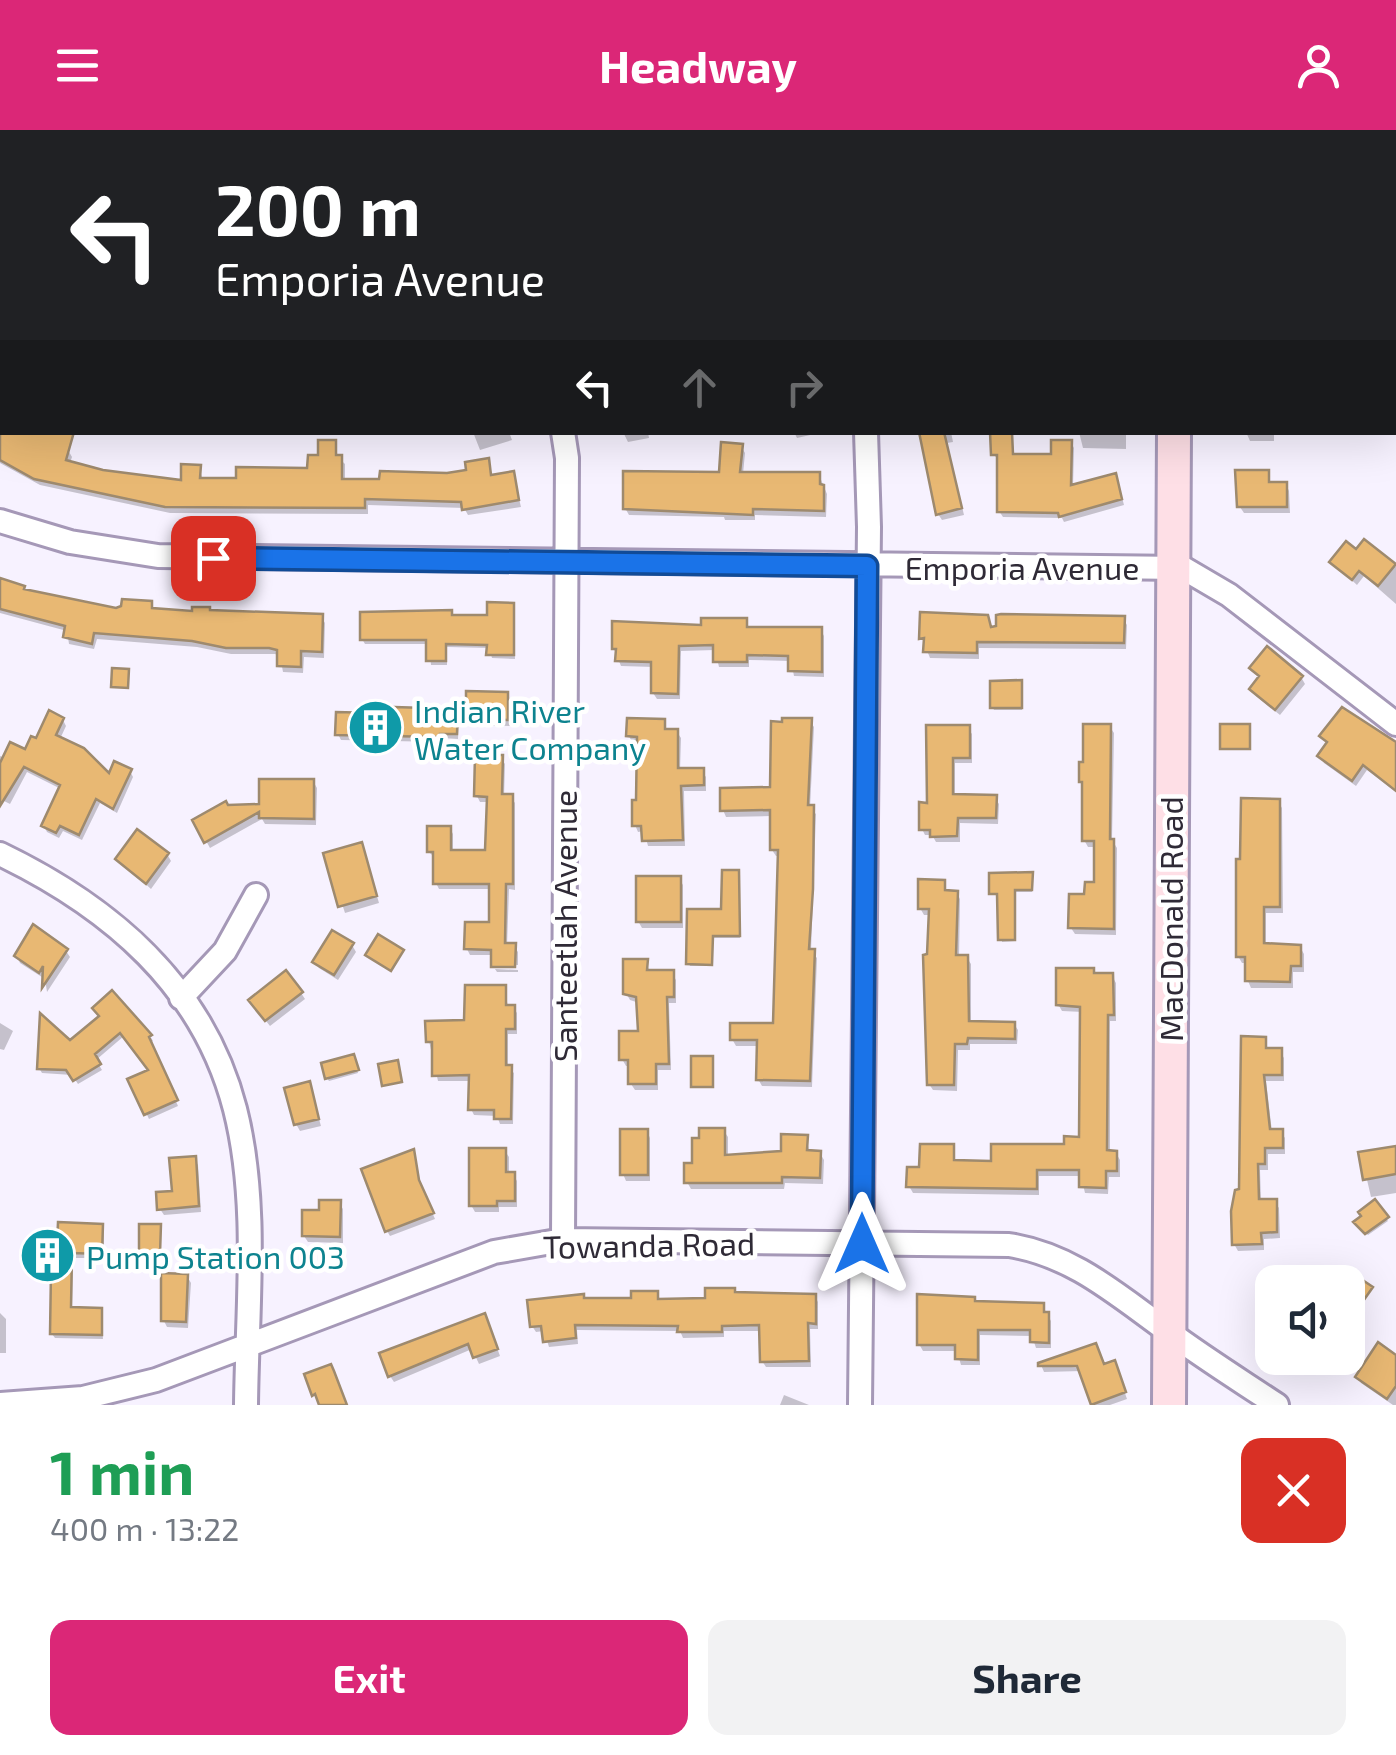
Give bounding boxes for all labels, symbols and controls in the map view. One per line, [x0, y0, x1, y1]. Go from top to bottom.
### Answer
icon: menu [50, 38, 105, 93]
text: Headway [599, 38, 797, 92]
icon: person [1291, 38, 1346, 93]
text: 200 m [215, 166, 421, 250]
icon: left [50, 170, 180, 300]
text: Emporia Avenue [215, 251, 545, 305]
icon: left [567, 360, 622, 415]
icon: ahead [672, 360, 727, 415]
icon: right [777, 360, 832, 415]
pin [171, 516, 256, 601]
icon: arrive [186, 531, 241, 586]
street label: Emporia Avenue [905, 548, 1139, 586]
place label: Indian River Water Company [414, 691, 646, 766]
building icon: Indian River Water Company [345, 698, 405, 758]
street label: Santeetlah Avenue [545, 790, 583, 1062]
street label: MacDonald Road [1151, 796, 1189, 1042]
position arrow [810, 1192, 914, 1296]
street label: Towanda Road [543, 1223, 755, 1265]
building icon: Pump Station 003 [17, 1226, 77, 1286]
place label: Pump Station 003 [86, 1237, 345, 1275]
map controls [1255, 1265, 1365, 1375]
button: sound [1255, 1265, 1365, 1375]
text: 1 min [50, 1435, 194, 1507]
button: close [1241, 1438, 1346, 1543]
text: 400 m · 13:22 [50, 1509, 239, 1547]
button: Exit [50, 1620, 688, 1735]
button: Share [708, 1620, 1346, 1735]

